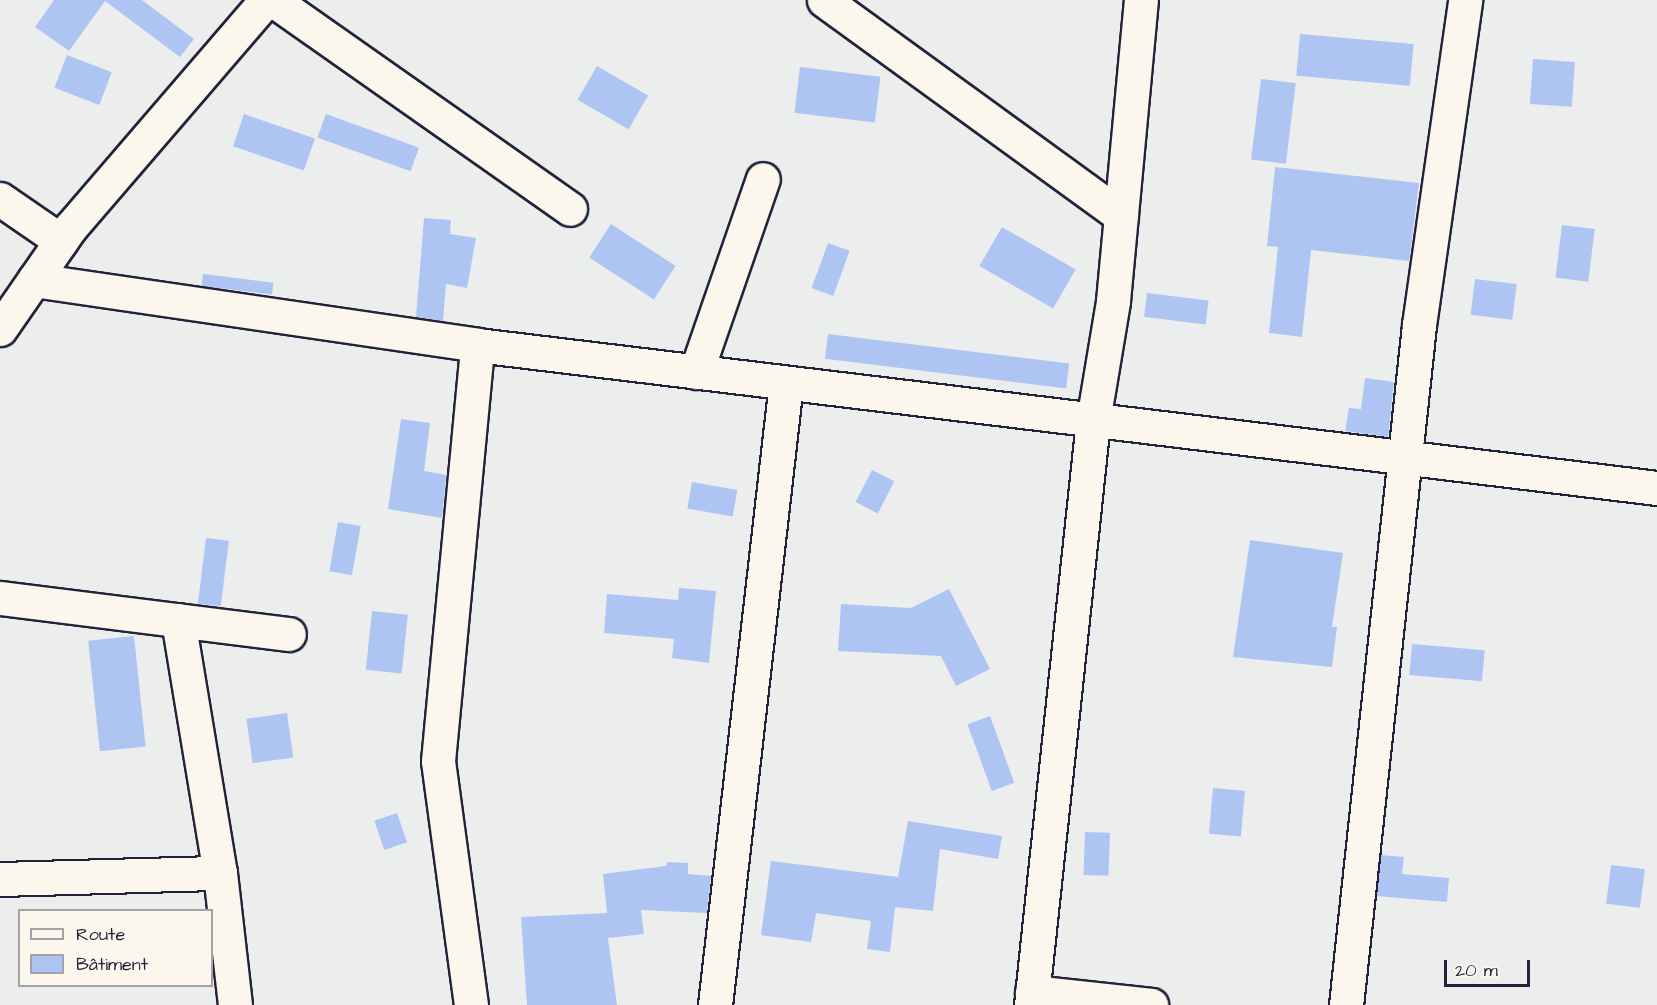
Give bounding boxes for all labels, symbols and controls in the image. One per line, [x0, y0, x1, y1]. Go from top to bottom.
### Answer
legend [18, 909, 213, 987]
text: Route [76, 922, 125, 947]
scale bar [1447, 948, 1532, 986]
text: Bâtiment [76, 952, 148, 977]
text: 20 m [1455, 958, 1498, 983]

